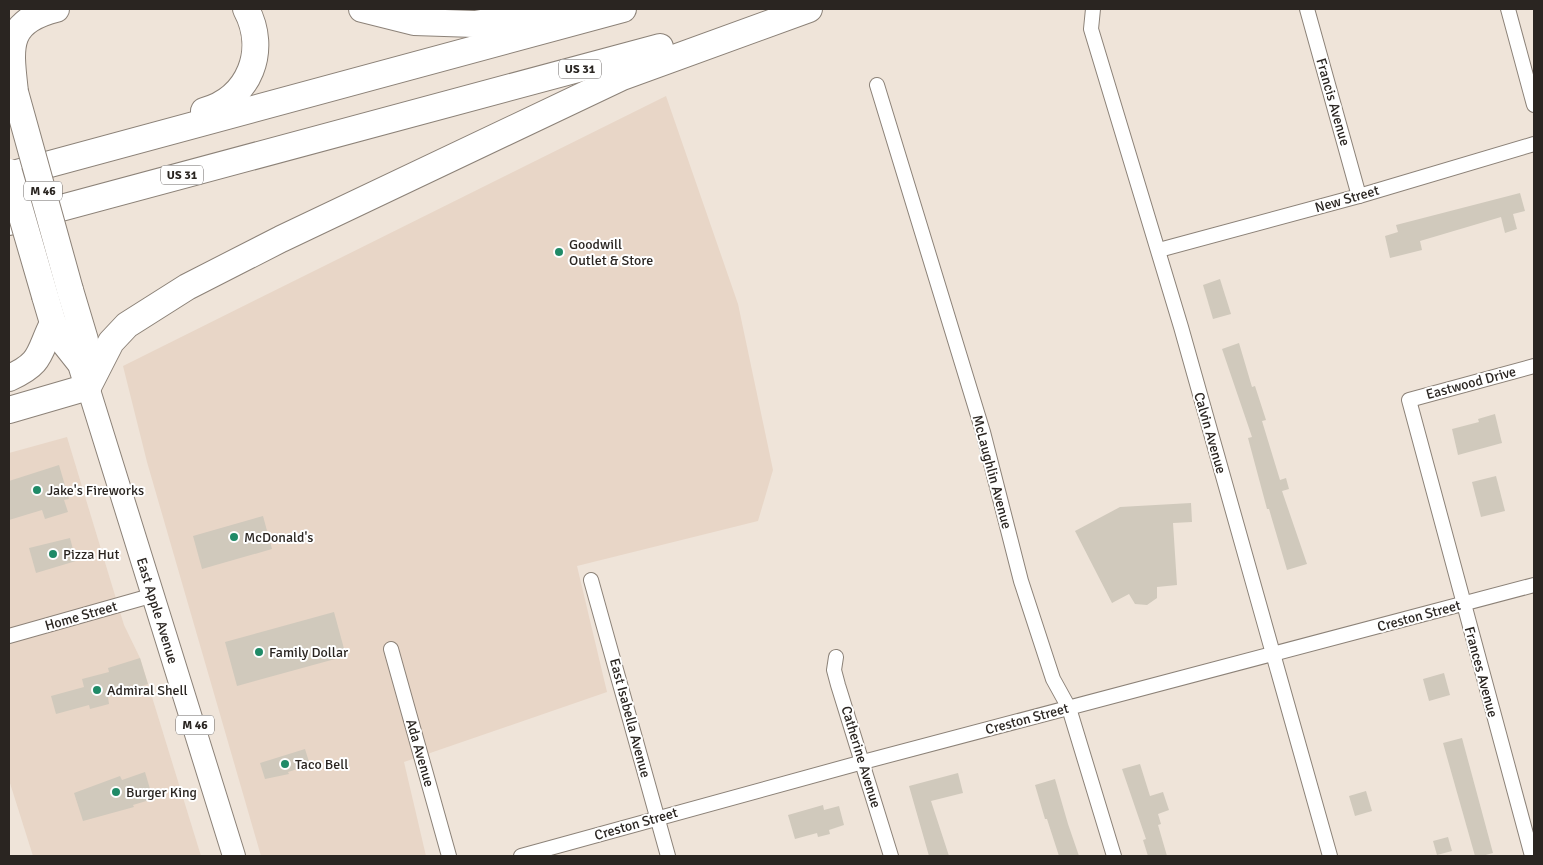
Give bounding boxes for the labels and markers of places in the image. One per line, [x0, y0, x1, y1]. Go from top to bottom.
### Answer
place label: Goodwill Outlet & Store [569, 236, 653, 269]
marker: Goodwill Outlet & Store [553, 246, 565, 258]
place label: Jake's Fireworks [47, 482, 144, 499]
marker: Jake's Fireworks [31, 484, 43, 496]
place label: McDonald's [244, 529, 313, 546]
marker: McDonald's [228, 531, 240, 543]
place label: Pizza Hut [63, 546, 120, 563]
marker: Pizza Hut [47, 548, 59, 560]
place label: Family Dollar [269, 644, 349, 661]
marker: Family Dollar [253, 646, 265, 658]
place label: Admiral Shell [107, 682, 188, 699]
marker: Admiral Shell [91, 684, 103, 696]
place label: Taco Bell [295, 756, 348, 773]
marker: Taco Bell [279, 758, 291, 770]
place label: Burger King [126, 784, 197, 801]
marker: Burger King [110, 786, 122, 798]

